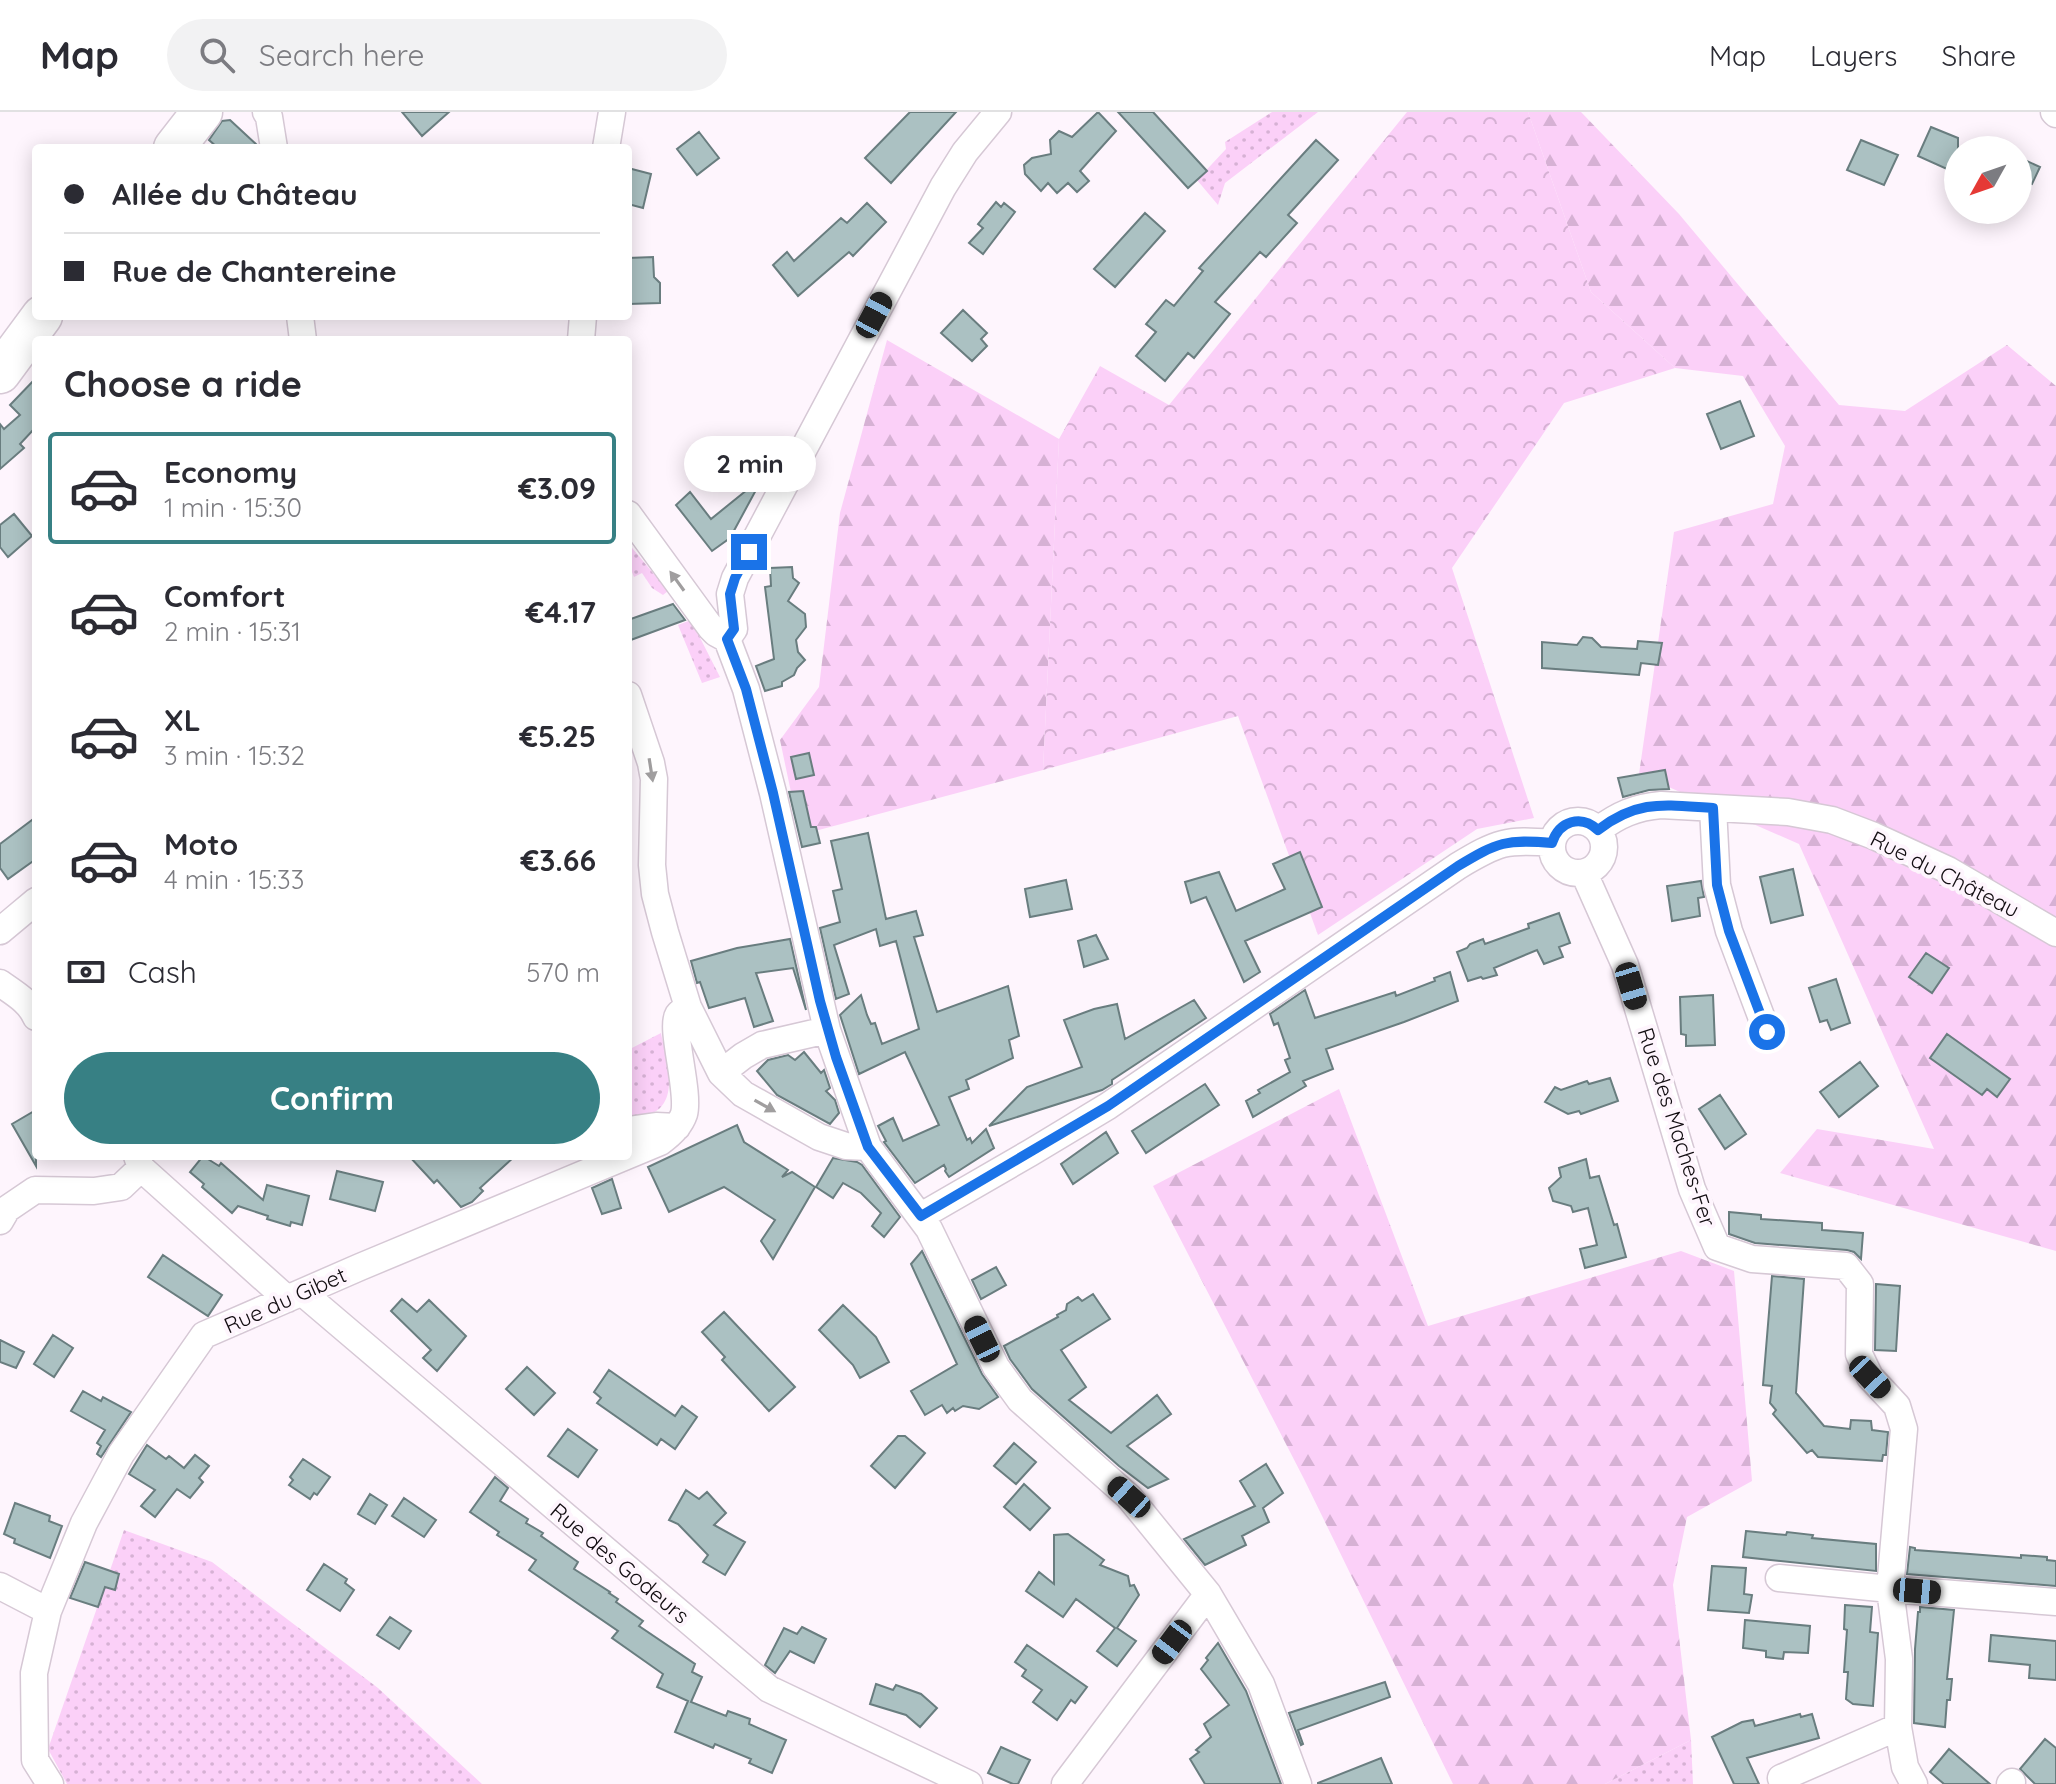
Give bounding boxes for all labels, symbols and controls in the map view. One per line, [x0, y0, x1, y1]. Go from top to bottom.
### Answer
search box [167, 19, 727, 91]
text: Map [40, 31, 119, 79]
icon: search [195, 33, 239, 77]
text: Search here [259, 36, 424, 74]
text: Map [1709, 38, 1766, 73]
text: Layers [1810, 38, 1897, 73]
text: Share [1941, 38, 2016, 73]
north arrow [1944, 136, 2032, 224]
map controls [1944, 136, 2032, 224]
text: Allée du Château [112, 175, 358, 213]
text: Rue de Chantereine [112, 252, 397, 290]
car [852, 288, 896, 342]
text: Choose a ride [64, 361, 302, 406]
callout: 2 min [683, 436, 815, 492]
text: 2 min [716, 447, 784, 480]
icon: car [68, 452, 140, 524]
text: Economy [164, 453, 297, 491]
text: €3.09 [518, 469, 596, 507]
text: 1 min · 15:30 [164, 491, 302, 524]
route end [731, 534, 767, 570]
one-way arrow [669, 571, 685, 591]
icon: car [68, 576, 140, 648]
text: Comfort [164, 577, 285, 615]
text: €4.17 [525, 593, 596, 631]
text: 2 min · 15:31 [164, 615, 301, 648]
icon: car [68, 700, 140, 772]
text: XL [164, 701, 201, 739]
text: €5.25 [519, 717, 596, 755]
text: 3 min · 15:32 [164, 739, 305, 772]
one-way arrow [646, 757, 658, 782]
icon: car [68, 824, 140, 896]
street label: Rue du Château [1866, 824, 2024, 924]
text: Moto [164, 825, 238, 863]
text: €3.66 [520, 841, 596, 879]
text: 4 min · 15:33 [164, 863, 304, 896]
icon: cash [64, 950, 108, 994]
text: Cash [128, 953, 197, 991]
text: 570 m [526, 956, 600, 989]
car [1613, 960, 1649, 1012]
route start [1749, 1014, 1785, 1050]
street label: Rue des Maches-Fer [1632, 1024, 1723, 1230]
button: Confirm [64, 1052, 600, 1144]
one-way arrow [753, 1100, 776, 1113]
street label: Rue du Gibet [220, 1261, 350, 1339]
car [961, 1312, 1003, 1366]
car [1845, 1351, 1895, 1403]
car [1103, 1472, 1155, 1522]
street label: Rue des Godeurs [545, 1497, 695, 1629]
car [1892, 1577, 1942, 1605]
car [1148, 1616, 1196, 1668]

